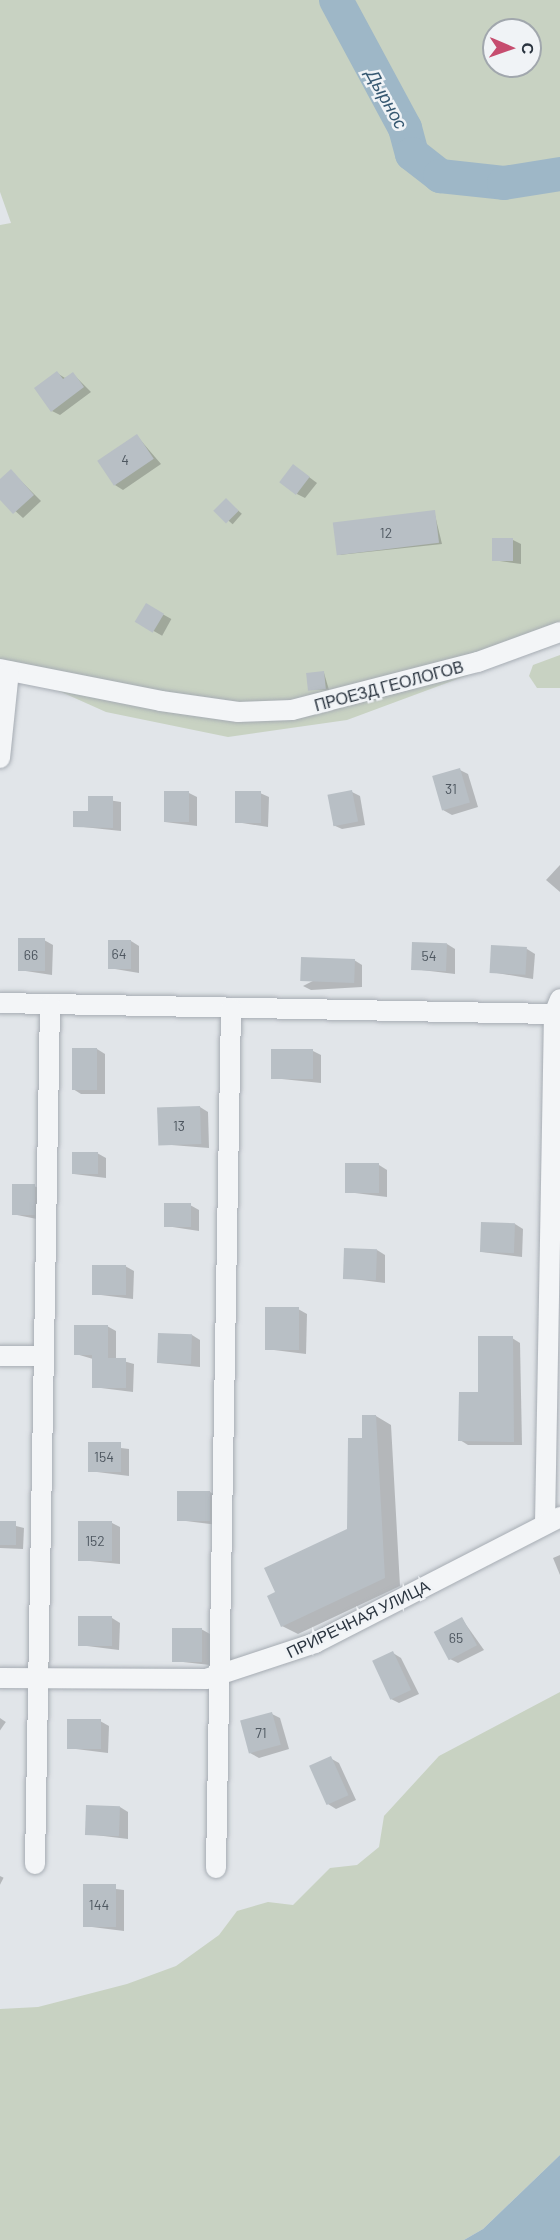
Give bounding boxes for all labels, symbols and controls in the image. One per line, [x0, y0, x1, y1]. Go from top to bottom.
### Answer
north arrow [482, 18, 542, 78]
text: С [519, 42, 538, 55]
water label: Дырнос [362, 65, 412, 133]
house number: 4 [121, 452, 129, 468]
house number: 12 [380, 525, 392, 541]
street label: ПРОЕЗД ГЕОЛОГОВ [312, 657, 466, 715]
house number: 31 [445, 781, 457, 797]
house number: 64 [112, 946, 126, 962]
house number: 66 [24, 947, 38, 963]
house number: 54 [422, 948, 436, 964]
house number: 13 [173, 1118, 185, 1134]
house number: 154 [94, 1449, 114, 1465]
house number: 152 [85, 1533, 105, 1549]
street label: ПРИРЕЧНАЯ УЛИЦА [283, 1576, 433, 1662]
house number: 65 [449, 1630, 463, 1646]
house number: 71 [255, 1725, 267, 1741]
house number: 144 [89, 1897, 109, 1913]

